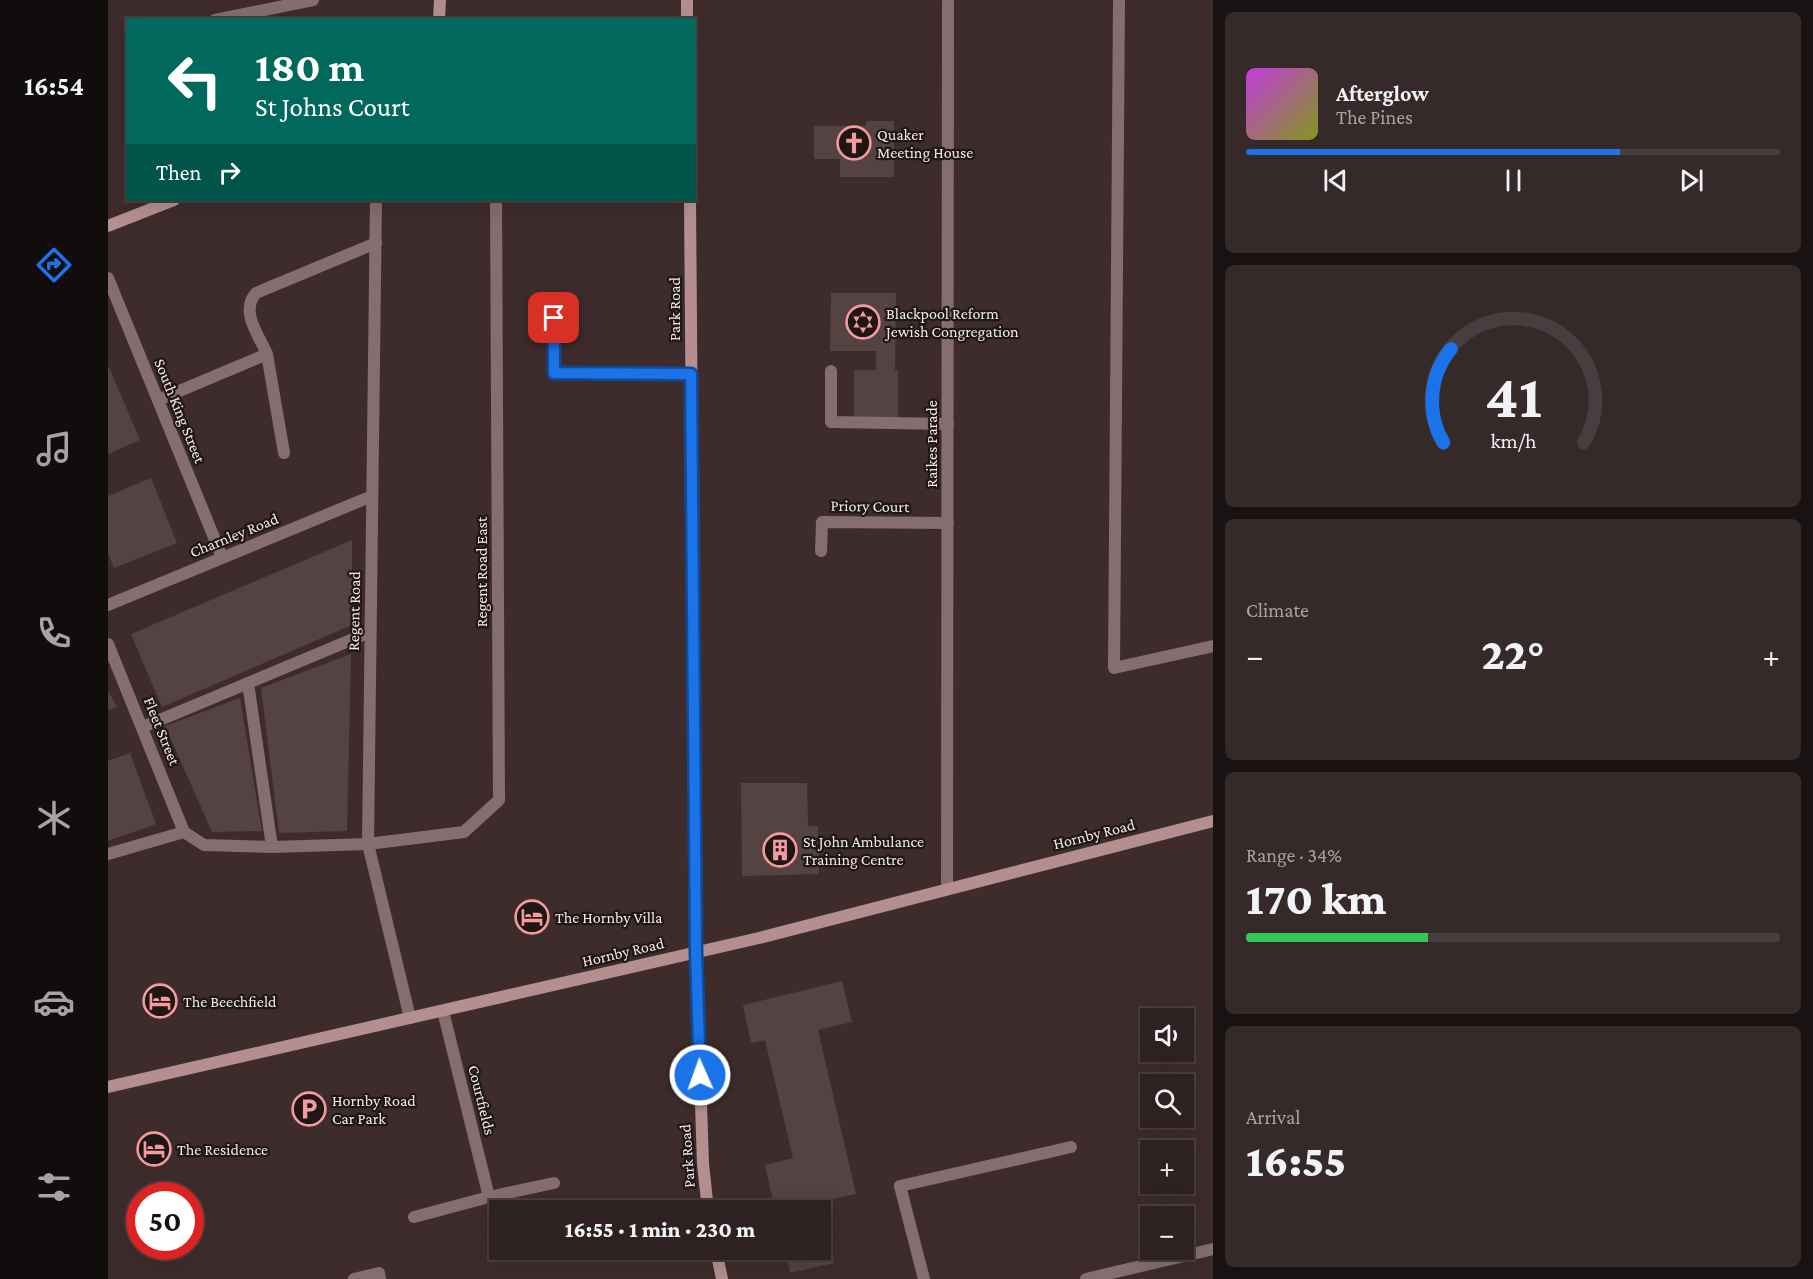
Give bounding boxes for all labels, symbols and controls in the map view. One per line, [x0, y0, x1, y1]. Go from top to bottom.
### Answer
icon: left [156, 42, 234, 120]
text: 180 m [255, 43, 364, 90]
text: 16:54 [24, 71, 84, 101]
text: Afterglow [1336, 81, 1429, 106]
text: St Johns Court [255, 92, 410, 122]
text: The Pines [1336, 106, 1413, 128]
church icon: Quaker Meeting House [836, 125, 872, 161]
place label: Quaker Meeting House [877, 126, 973, 162]
icon: right [213, 156, 246, 189]
text: Then [156, 160, 201, 185]
icon: previous [1319, 164, 1352, 197]
icon: pause [1497, 164, 1530, 197]
icon: next [1675, 164, 1708, 197]
icon: directions [33, 244, 75, 286]
street label: Park Road [666, 276, 683, 341]
pin [528, 292, 579, 343]
icon: arrive [537, 301, 570, 334]
synagogue icon: Blackpool Reform Jewish Congregation [845, 304, 881, 340]
place label: Blackpool Reform Jewish Congregation [884, 305, 1019, 341]
street label: South King Street [150, 356, 209, 467]
text: 41 [1485, 361, 1541, 430]
street label: Raikes Parade [923, 400, 940, 488]
icon: music [33, 428, 75, 470]
text: km/h [1490, 430, 1537, 454]
street label: Priory Court [830, 497, 910, 516]
street label: Charnley Road [187, 509, 282, 561]
street label: Regent Road East [473, 516, 491, 627]
street label: Regent Road [345, 570, 364, 651]
text: Climate [1246, 599, 1309, 621]
icon: phone [33, 612, 75, 654]
text: 22° [1481, 629, 1545, 679]
text: − [1246, 637, 1263, 674]
text: + [1763, 637, 1780, 674]
street label: Fleet Street [141, 694, 184, 768]
icon: climate [33, 797, 75, 839]
street label: Hornby Road [1051, 815, 1137, 853]
building icon: St John Ambulance Training Centre [762, 832, 798, 868]
place label: St John Ambulance Training Centre [803, 833, 924, 869]
text: Range · 34% [1246, 844, 1342, 866]
text: 170 km [1246, 874, 1386, 924]
hotel icon: The Hornby Villa [514, 899, 550, 935]
place label: The Hornby Villa [555, 909, 663, 927]
street label: Hornby Road [580, 934, 666, 971]
icon: car [33, 981, 75, 1023]
hotel icon: The Beechfield [142, 983, 178, 1019]
place label: The Beechfield [183, 993, 277, 1010]
map controls [1140, 1008, 1194, 1260]
button: sound [1140, 1008, 1194, 1062]
position arrow [668, 1043, 732, 1107]
street label: Courtfields [465, 1063, 499, 1137]
button: search [1140, 1074, 1194, 1128]
parking icon: Hornby Road Car Park [291, 1091, 327, 1127]
place label: Hornby Road Car Park [332, 1092, 416, 1127]
text: Arrival [1246, 1106, 1300, 1128]
street label: Park Road [676, 1123, 698, 1188]
hotel icon: The Residence [136, 1131, 172, 1167]
text: 16:55 [1246, 1136, 1346, 1186]
button: + [1140, 1140, 1194, 1194]
place label: The Residence [177, 1141, 268, 1158]
icon: filters [33, 1166, 75, 1208]
speed limit sign: 50 [126, 1182, 204, 1260]
button: − [1140, 1206, 1194, 1260]
text: 16:55 · 1 min · 230 m [565, 1217, 755, 1242]

